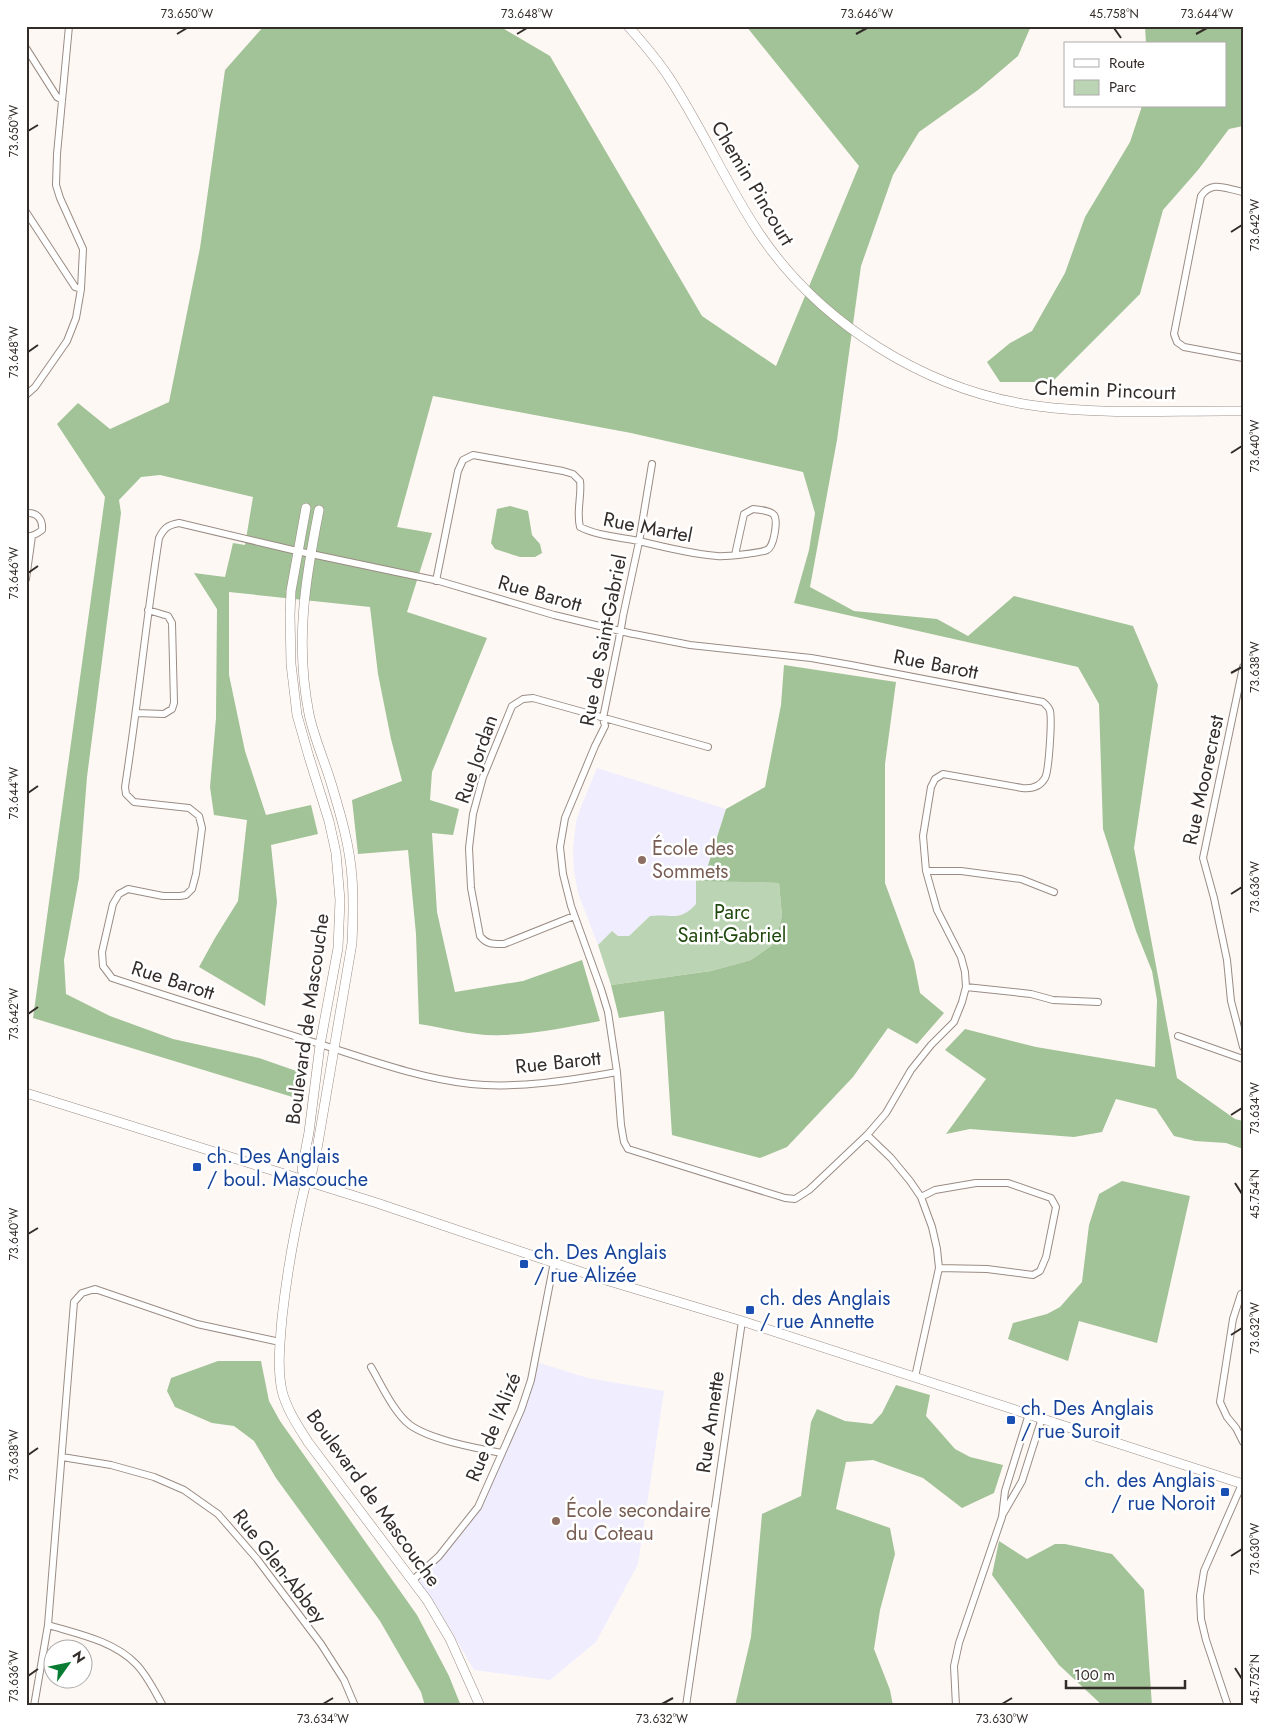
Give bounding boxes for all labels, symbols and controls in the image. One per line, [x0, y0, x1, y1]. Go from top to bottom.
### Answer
text: 73.650°W [161, 5, 213, 23]
text: 73.648°W [501, 5, 553, 23]
text: 73.646°W [841, 5, 893, 23]
text: 45.758°N [1089, 5, 1139, 23]
text: 73.644°W [1181, 5, 1233, 23]
legend [1064, 42, 1226, 108]
text: Route [1109, 52, 1145, 74]
text: Parc [1109, 76, 1136, 98]
text: 73.650°W [5, 105, 23, 157]
street label: Chemin Pincourt [704, 115, 801, 251]
text: 73.642°W [1246, 199, 1264, 251]
text: 73.648°W [5, 326, 23, 378]
street label: Chemin Pincourt [1034, 374, 1176, 407]
text: 73.640°W [1246, 420, 1264, 472]
street label: Rue Martel [601, 505, 695, 550]
text: 73.646°W [5, 547, 23, 599]
street label: Rue de Saint-Gabriel [573, 552, 634, 728]
street label: Rue Barott [495, 568, 585, 619]
text: 73.638°W [1246, 641, 1264, 693]
street label: Rue Barott [891, 642, 981, 687]
street label: Rue Jordan [448, 711, 505, 807]
street label: Rue Moorecrest [1176, 712, 1231, 848]
text: 73.644°W [5, 767, 23, 819]
place label: École des Sommets [652, 834, 734, 886]
marker: École des Sommets [636, 854, 648, 866]
text: 73.636°W [1246, 861, 1264, 913]
park label: Parc Saint-Gabriel [678, 898, 786, 950]
street label: Boulevard de Mascouche [278, 912, 337, 1126]
street label: Rue Barott [128, 953, 218, 1008]
text: 73.642°W [5, 988, 23, 1040]
street label: Rue Barott [514, 1044, 602, 1081]
text: 73.634°W [1246, 1082, 1264, 1134]
place label: ch. Des Anglais / boul. Mascouche [207, 1142, 368, 1194]
marker: ch. Des Anglais / boul. Mascouche [191, 1161, 203, 1173]
text: 45.754°N [1246, 1169, 1264, 1219]
text: 73.640°W [5, 1208, 23, 1260]
place label: ch. Des Anglais / rue Alizée [534, 1238, 667, 1290]
marker: ch. Des Anglais / rue Alizée [518, 1258, 530, 1270]
place label: ch. des Anglais / rue Annette [760, 1284, 890, 1336]
text: 73.632°W [1246, 1302, 1264, 1354]
marker: ch. des Anglais / rue Annette [744, 1304, 756, 1316]
street label: Rue de l'Alizé [458, 1368, 528, 1486]
street label: Rue Annette [689, 1369, 732, 1475]
place label: ch. Des Anglais / rue Suroit [1021, 1394, 1154, 1446]
street label: Boulevard de Mascouche [299, 1404, 448, 1593]
marker: ch. Des Anglais / rue Suroit [1005, 1414, 1017, 1426]
text: 73.638°W [5, 1429, 23, 1481]
place label: ch. des Anglais / rue Noroit [1085, 1466, 1215, 1518]
marker: ch. des Anglais / rue Noroit [1219, 1486, 1231, 1498]
place label: École secondaire du Coteau [566, 1496, 711, 1548]
street label: Rue Glen-Abbey [226, 1503, 334, 1630]
marker: École secondaire du Coteau [550, 1515, 562, 1527]
text: 73.630°W [1246, 1523, 1264, 1575]
north arrow [42, 1640, 92, 1690]
text: N [67, 1647, 90, 1667]
text: 73.636°W [5, 1650, 23, 1702]
text: 45.752°N [1246, 1654, 1264, 1704]
scale bar [1066, 1657, 1185, 1689]
text: 100 m [1074, 1664, 1115, 1686]
text: 73.634°W [297, 1710, 349, 1728]
text: 73.632°W [636, 1710, 688, 1728]
text: 73.630°W [976, 1710, 1028, 1728]

